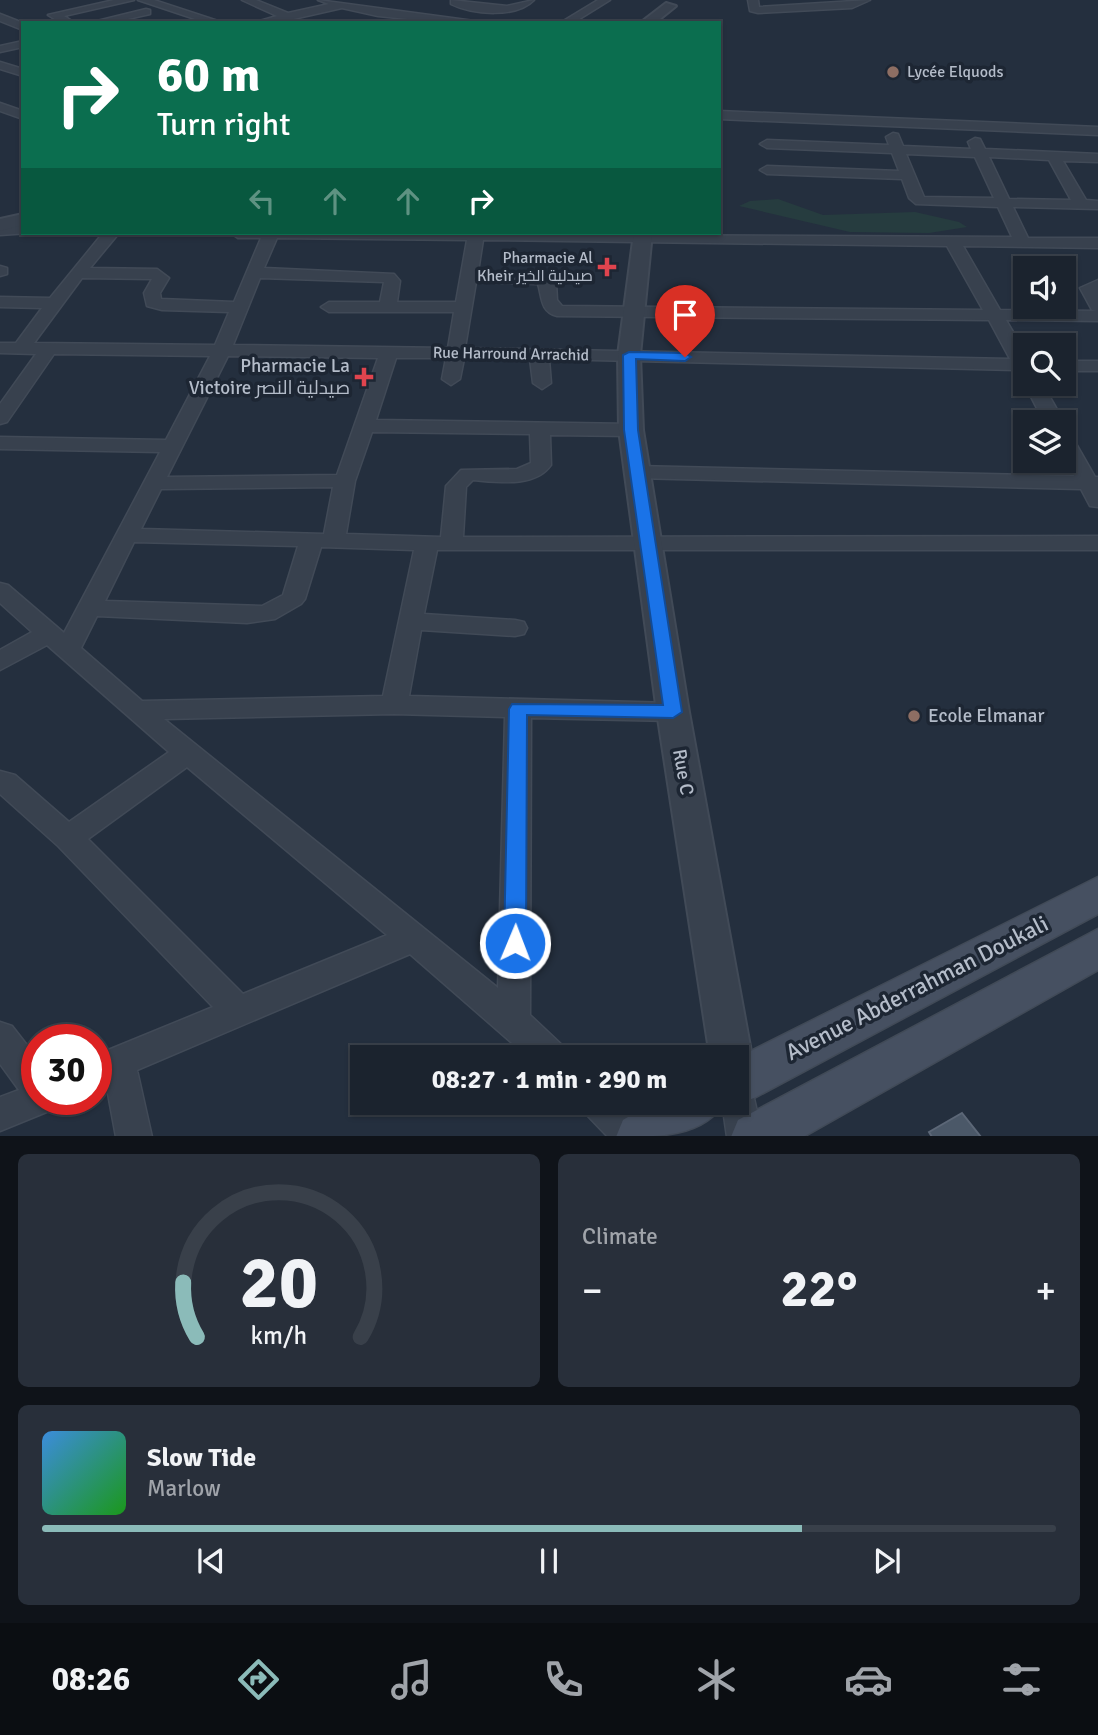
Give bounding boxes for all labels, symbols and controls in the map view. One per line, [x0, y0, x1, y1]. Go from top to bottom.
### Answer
text: 60 m [157, 45, 260, 105]
icon: right [42, 49, 133, 140]
place label: Lycée Elquods [907, 62, 1004, 82]
marker: Lycée Elquods [885, 64, 901, 80]
text: Turn right [157, 105, 290, 144]
icon: left [243, 182, 281, 220]
icon: ahead [316, 182, 354, 220]
icon: ahead [389, 182, 427, 220]
icon: right [462, 182, 500, 220]
place label: Pharmacie Al Kheir صيدلية الخير [477, 248, 593, 286]
map controls [1013, 256, 1076, 473]
button: sound [1013, 256, 1076, 319]
marker: Pharmacie Al Kheir صيدلية الخير [599, 259, 615, 275]
pin [655, 285, 715, 357]
icon: arrive [666, 296, 704, 334]
button: search [1013, 333, 1076, 396]
street label: Rue Harround Arrachid [433, 343, 589, 365]
place label: Pharmacie La Victoire صيدلية النصر [189, 354, 350, 400]
marker: Pharmacie La Victoire صيدلية النصر [356, 369, 372, 385]
button: layers [1013, 410, 1076, 473]
place label: Ecole Elmanar [928, 704, 1044, 728]
marker: Ecole Elmanar [906, 708, 922, 724]
street label: Rue C [667, 747, 699, 797]
position arrow [478, 906, 552, 980]
street label: Avenue Abderrahman Doukali [781, 909, 1053, 1067]
speed limit sign: 30 [21, 1024, 112, 1115]
text: 08:27 · 1 min · 290 m [432, 1064, 667, 1096]
text: Climate [582, 1222, 658, 1251]
text: 20 [240, 1239, 318, 1328]
text: 22° [781, 1257, 857, 1321]
text: − [582, 1267, 603, 1314]
text: + [1035, 1267, 1056, 1314]
text: km/h [251, 1319, 307, 1350]
text: Slow Tide [147, 1442, 256, 1474]
text: Marlow [147, 1474, 221, 1503]
icon: previous [192, 1542, 230, 1580]
icon: pause [530, 1542, 568, 1580]
icon: next [868, 1542, 906, 1580]
icon: directions [234, 1655, 283, 1704]
icon: music [387, 1655, 436, 1704]
icon: phone [539, 1655, 588, 1704]
icon: climate [692, 1655, 741, 1704]
icon: car [844, 1655, 893, 1704]
icon: filters [997, 1655, 1046, 1704]
text: 08:26 [52, 1660, 130, 1699]

